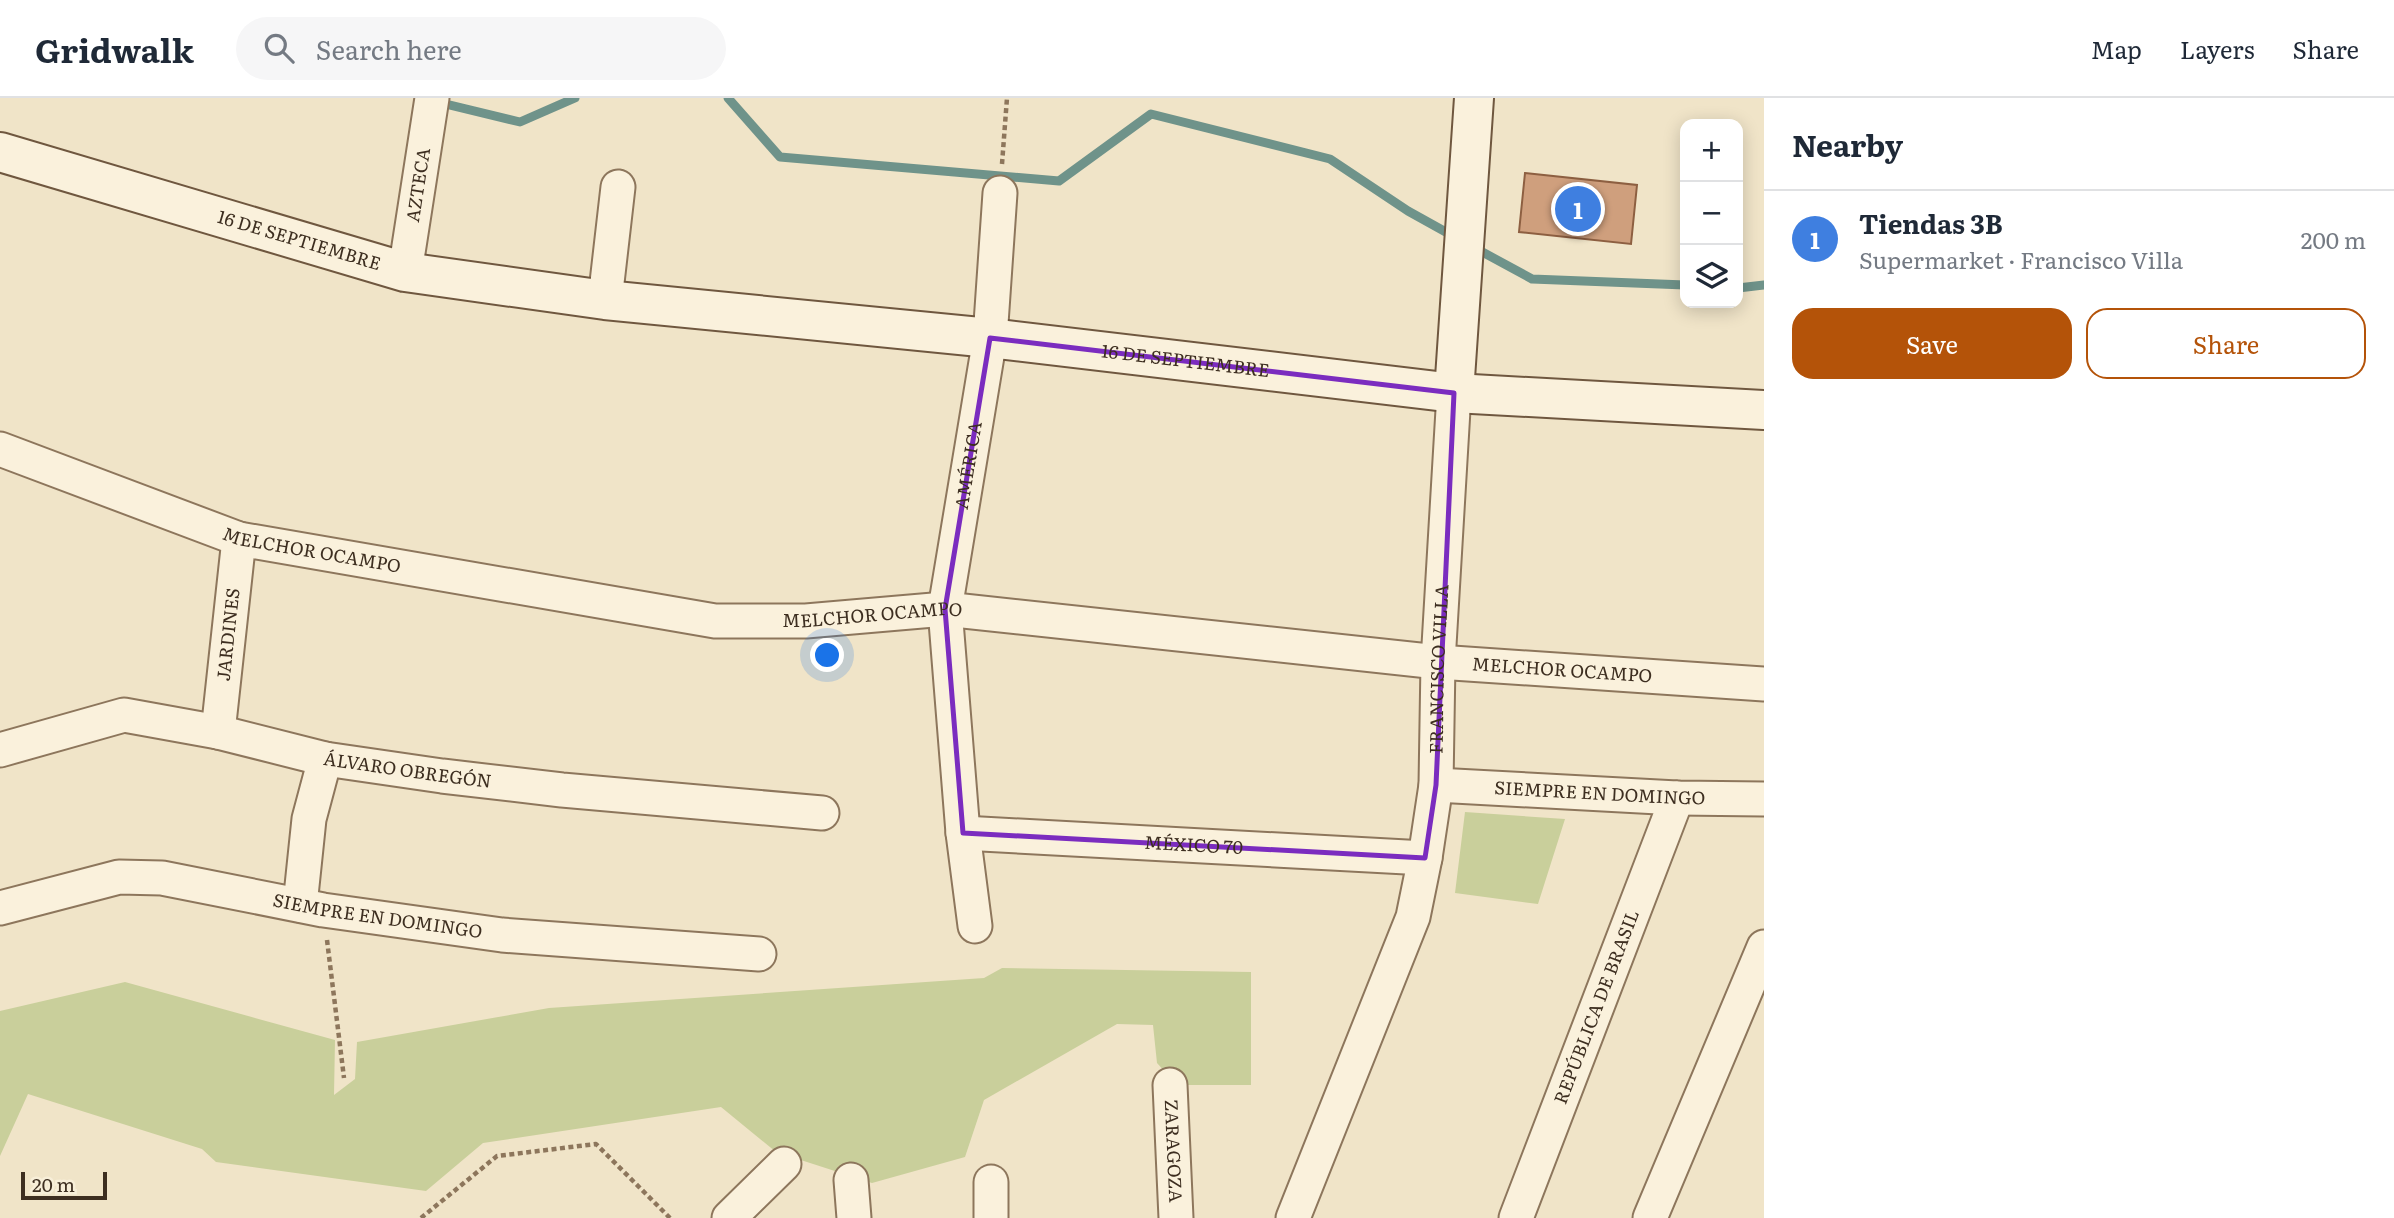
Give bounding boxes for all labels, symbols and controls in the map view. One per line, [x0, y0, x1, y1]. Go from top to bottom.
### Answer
search box [236, 17, 726, 80]
text: Gridwalk [35, 24, 194, 73]
icon: search [260, 29, 298, 67]
text: Search here [316, 29, 462, 68]
text: Map [2091, 31, 2142, 66]
text: Layers [2180, 31, 2254, 66]
text: Share [2292, 31, 2359, 66]
map controls [1680, 119, 1743, 308]
button: + [1680, 119, 1743, 182]
text: Nearby [1792, 122, 1903, 166]
street label: AZTECA [398, 146, 436, 224]
button: − [1680, 182, 1743, 245]
pin: 1 [1555, 183, 1601, 235]
street label: 16 DE SEPTIEMBRE [215, 202, 385, 276]
text: Tiendas 3B [1859, 203, 2003, 242]
text: 1 [1810, 222, 1820, 256]
text: 200 m [2301, 222, 2366, 256]
text: Supermarket · Francisco Villa [1859, 242, 2183, 276]
button: layers [1680, 245, 1743, 308]
button: Save [1792, 308, 2072, 379]
button: Share [2086, 308, 2366, 379]
street label: 16 DE SEPTIEMBRE [1100, 336, 1271, 383]
street label: AMÉRICA [947, 419, 988, 511]
street label: MELCHOR OCAMPO [219, 519, 403, 579]
street label: FRANCISCO VILLA [1422, 584, 1455, 754]
street label: JARDINES [209, 586, 246, 682]
street label: MELCHOR OCAMPO [782, 594, 964, 633]
your location [810, 638, 844, 672]
street label: MELCHOR OCAMPO [1471, 649, 1653, 688]
street label: ÁLVARO OBREGÓN [322, 744, 493, 794]
street label: SIEMPRE EN DOMINGO [1494, 773, 1706, 810]
street label: MÉXICO 70 [1144, 828, 1244, 860]
street label: SIEMPRE EN DOMINGO [271, 885, 484, 944]
street label: REPÚBLICA DE BRASIL [1546, 905, 1645, 1108]
street label: ZARAGOZA [1159, 1099, 1190, 1203]
scale bar [21, 1169, 107, 1201]
text: 20 m [32, 1170, 75, 1198]

